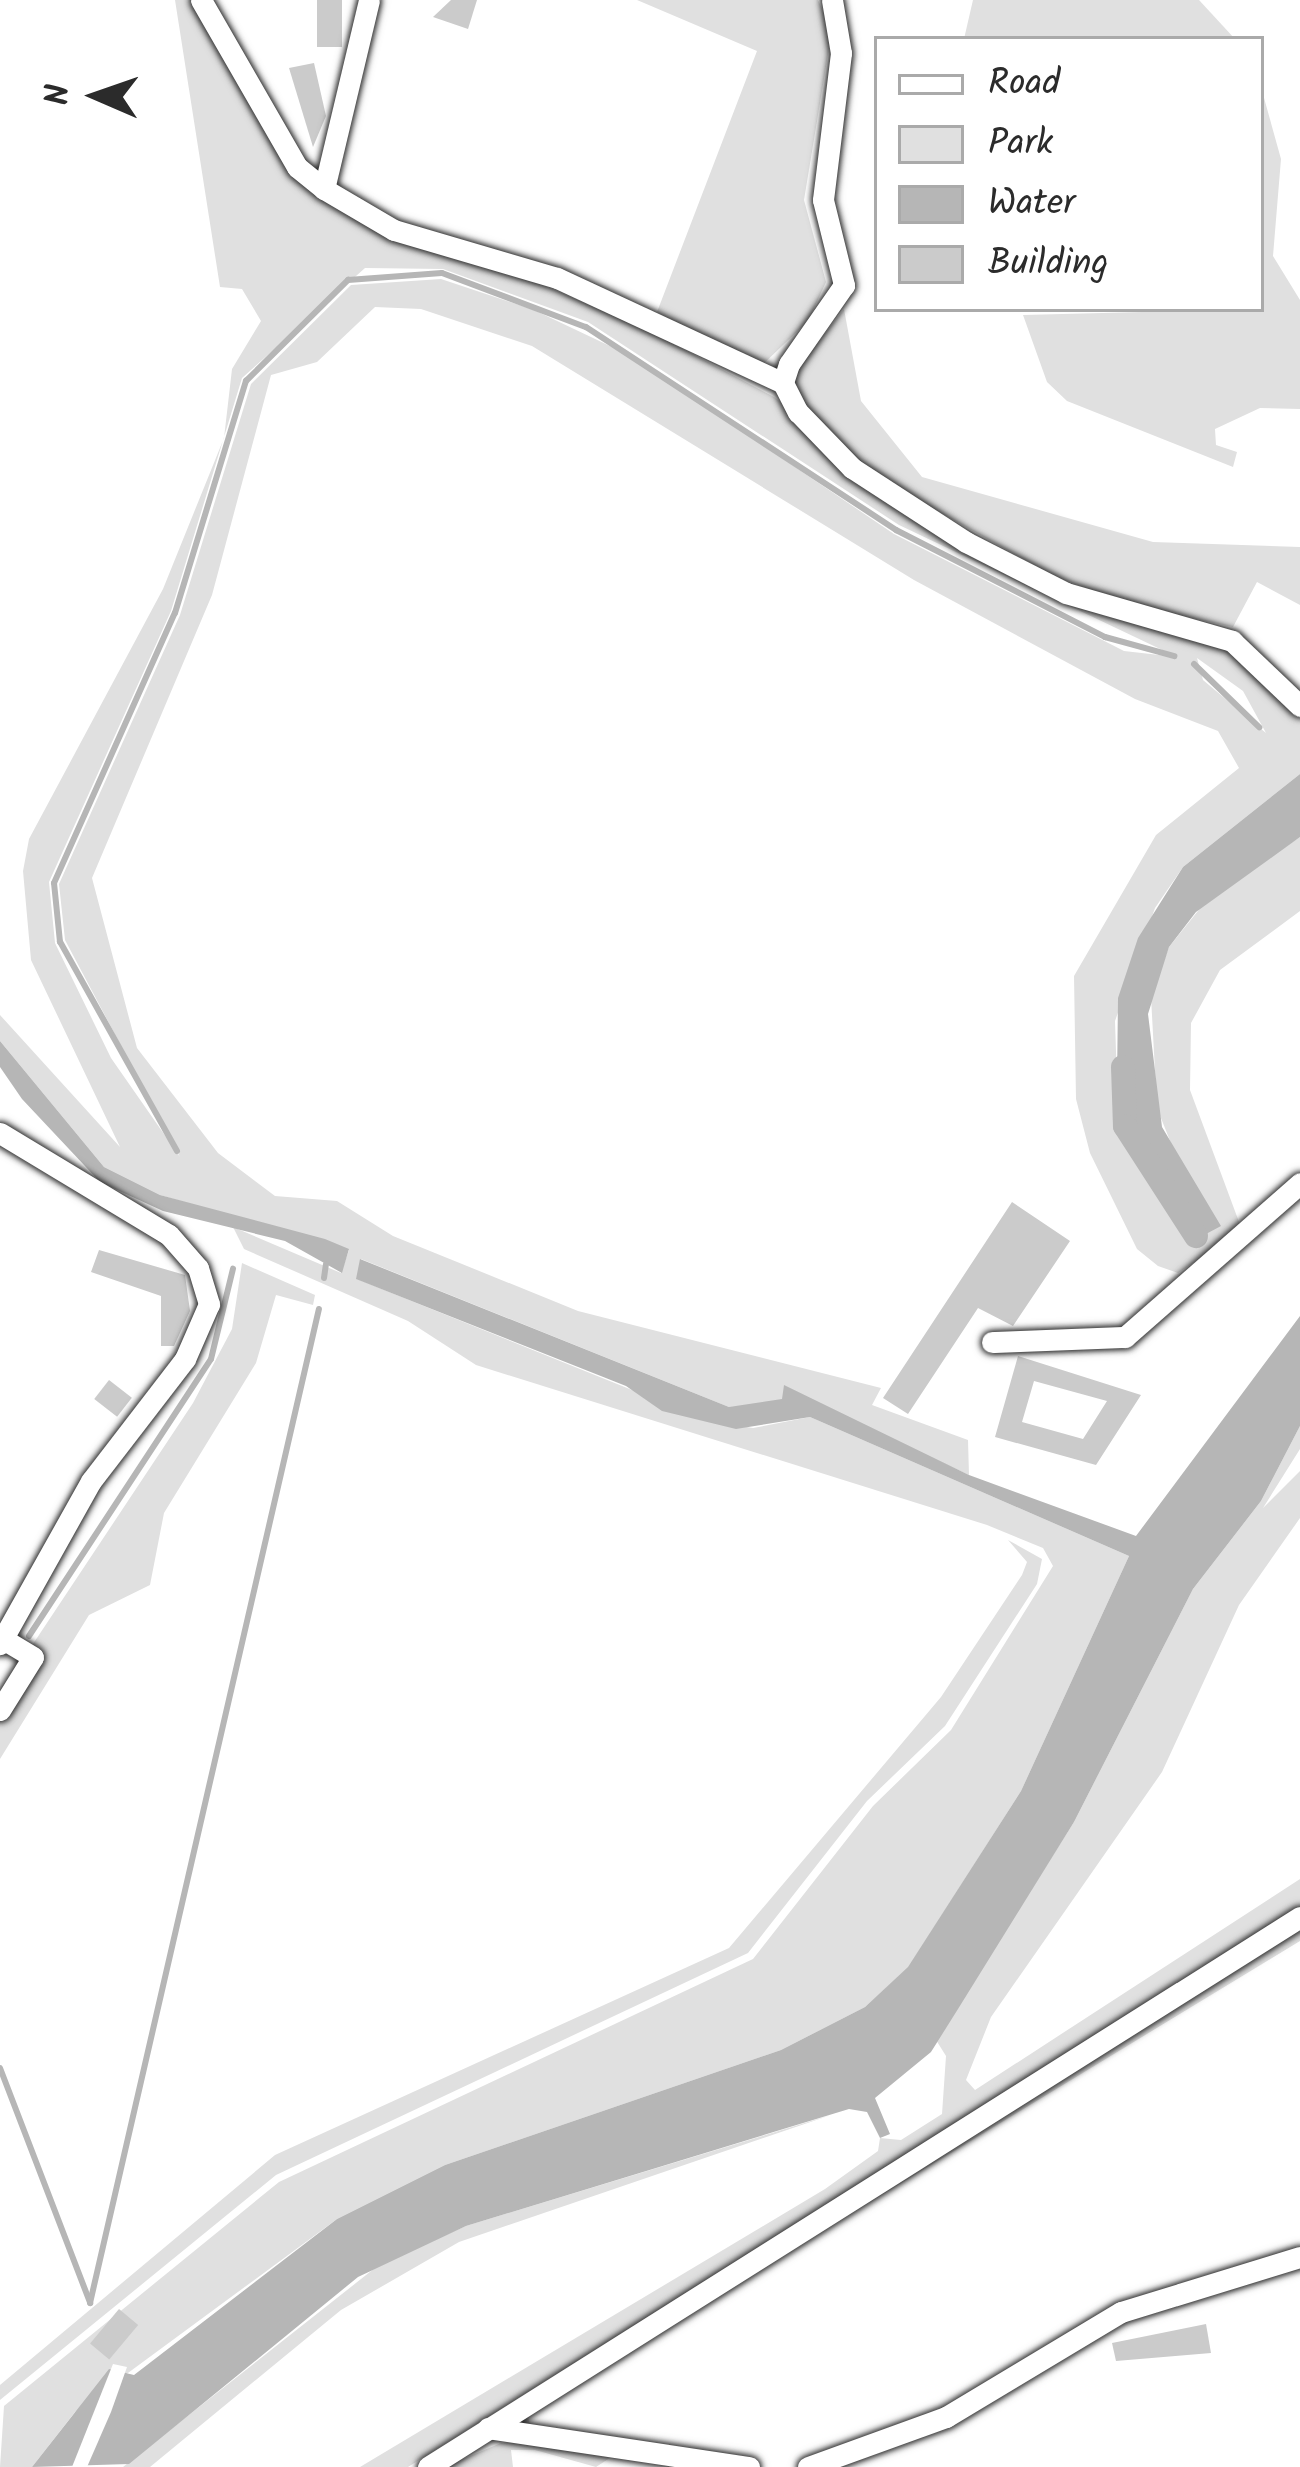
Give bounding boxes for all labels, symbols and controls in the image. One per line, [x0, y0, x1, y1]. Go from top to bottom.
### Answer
north arrow [36, 36, 156, 156]
legend [874, 36, 1264, 312]
text: Road [988, 56, 1060, 113]
text: N [33, 83, 86, 106]
text: Park [988, 116, 1053, 173]
text: Water [988, 176, 1075, 233]
text: Building [988, 236, 1108, 293]

